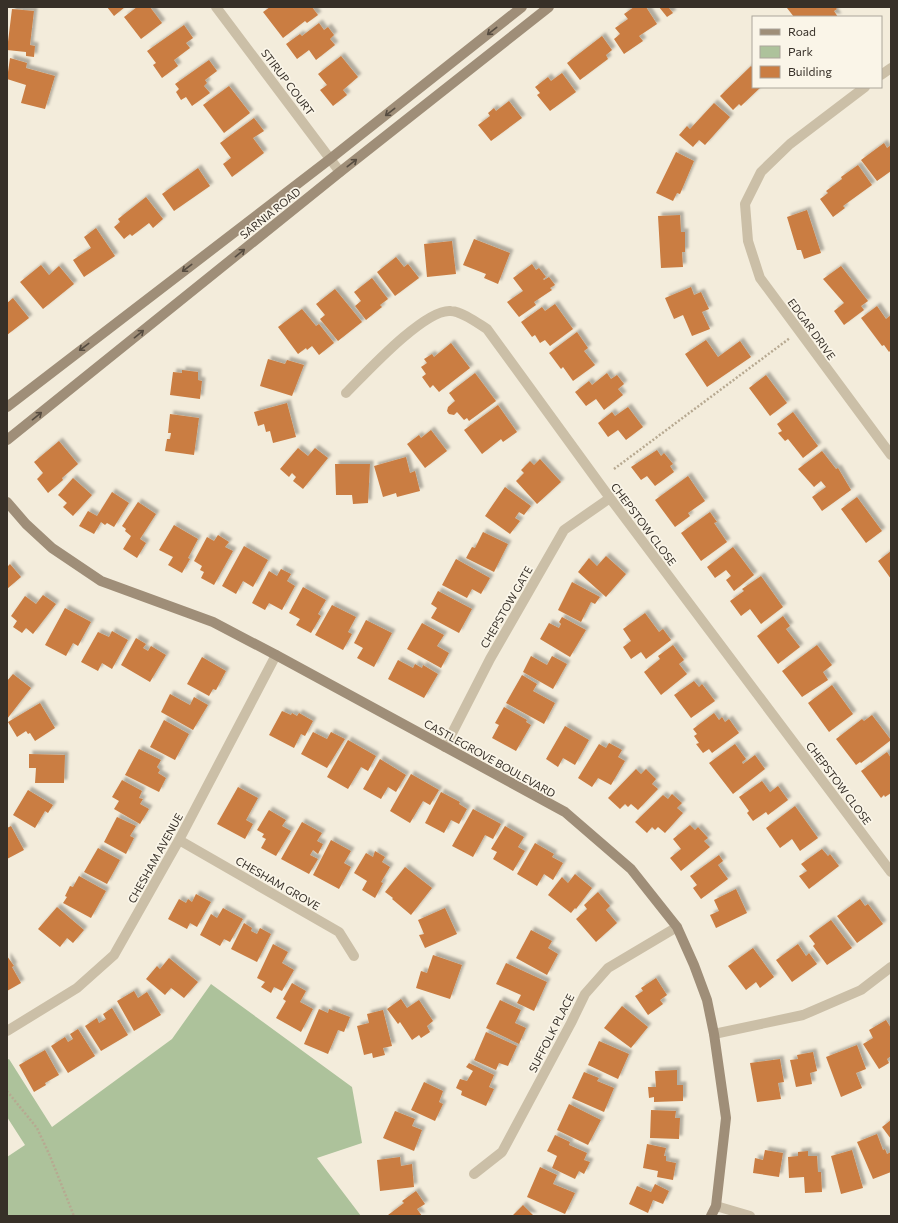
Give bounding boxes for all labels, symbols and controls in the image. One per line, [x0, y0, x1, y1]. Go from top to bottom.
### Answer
legend [752, 16, 882, 88]
text: Road [788, 24, 816, 38]
one-way arrow [486, 27, 497, 35]
text: Park [788, 44, 814, 58]
street label: STIRUP COURT [259, 46, 317, 118]
text: Building [788, 64, 832, 78]
one-way arrow [384, 107, 395, 116]
one-way arrow [346, 158, 357, 167]
street label: SARNIA ROAD [237, 185, 303, 241]
one-way arrow [234, 248, 245, 257]
one-way arrow [182, 264, 193, 273]
street label: EDGAR DRIVE [785, 296, 839, 362]
one-way arrow [133, 330, 144, 339]
one-way arrow [79, 343, 90, 352]
one-way arrow [32, 412, 43, 420]
street label: CHEPSTOW CLOSE [609, 480, 679, 568]
street label: CHEPSTOW GATE [477, 564, 535, 650]
street label: CASTLEGROVE BOULEVARD [422, 716, 558, 800]
street label: CHEPSTOW CLOSE [804, 739, 874, 827]
street label: CHESHAM AVENUE [125, 811, 185, 905]
street label: CHESHAM GROVE [233, 854, 323, 912]
street label: SUFFOLK PLACE [526, 992, 576, 1074]

